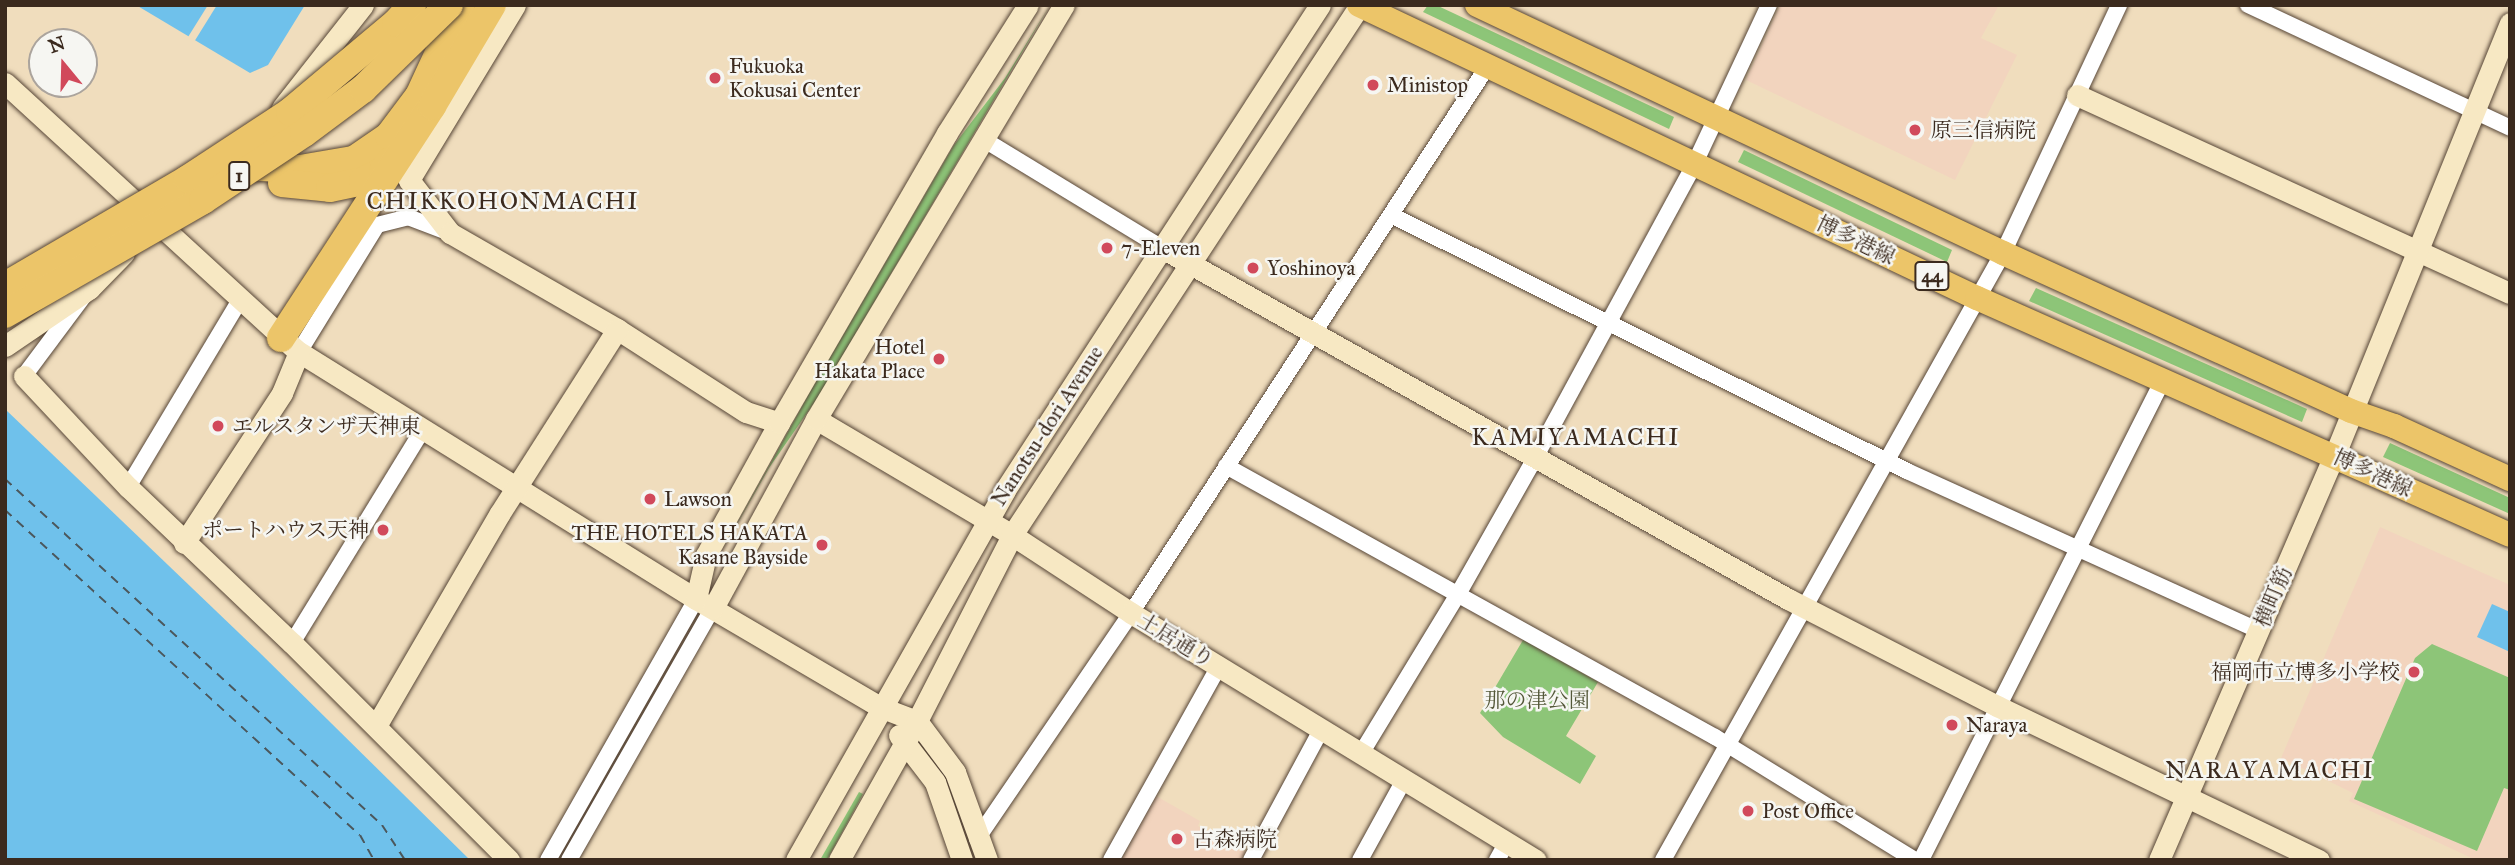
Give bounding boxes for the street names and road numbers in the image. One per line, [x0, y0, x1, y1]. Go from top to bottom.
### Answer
road number: 1 [227, 160, 251, 192]
street label: 博多港線 [1813, 210, 1899, 270]
road number: 44 [1913, 260, 1951, 292]
street label: Nanotsu-dori Avenue [986, 341, 1108, 511]
street label: 博多港線 [2330, 444, 2416, 502]
street label: 横町筋 [2249, 563, 2297, 631]
street label: 土居通り [1134, 608, 1218, 672]

